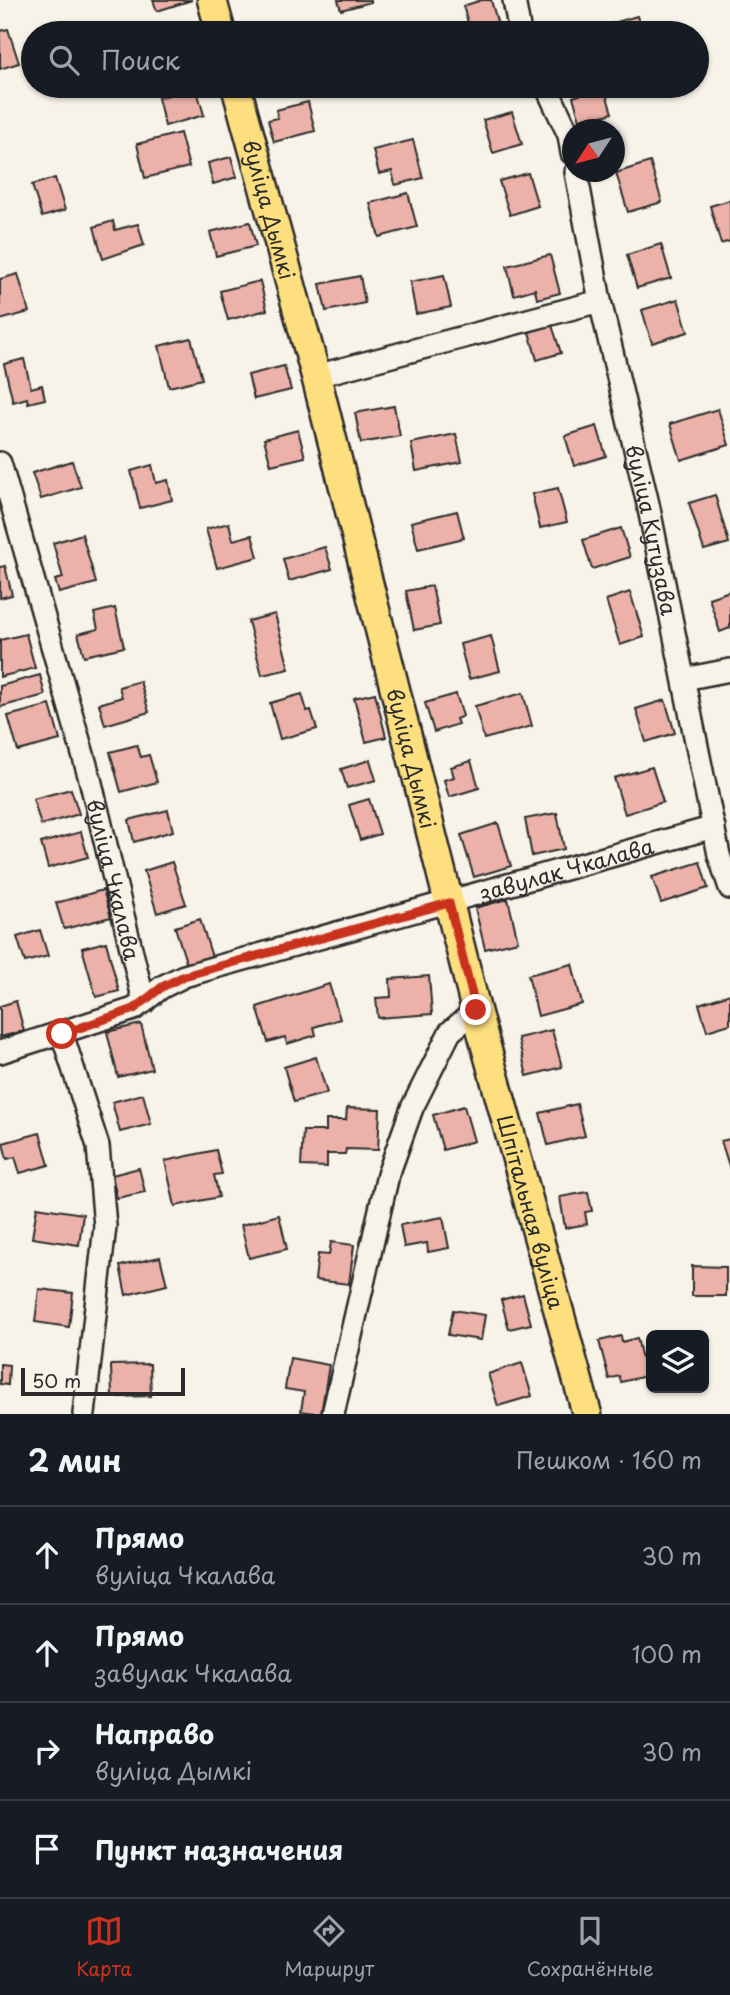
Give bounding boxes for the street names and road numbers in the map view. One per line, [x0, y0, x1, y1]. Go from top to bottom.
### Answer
street label: вуліца Дымкі [236, 136, 305, 283]
street label: вуліца Кутузава [618, 441, 686, 619]
street label: вуліца Дымкі [379, 685, 446, 832]
street label: вуліца Чкалава [79, 796, 149, 964]
street label: завулак Чкалава [474, 829, 658, 909]
street label: Шпітальная вуліца [489, 1111, 573, 1313]

